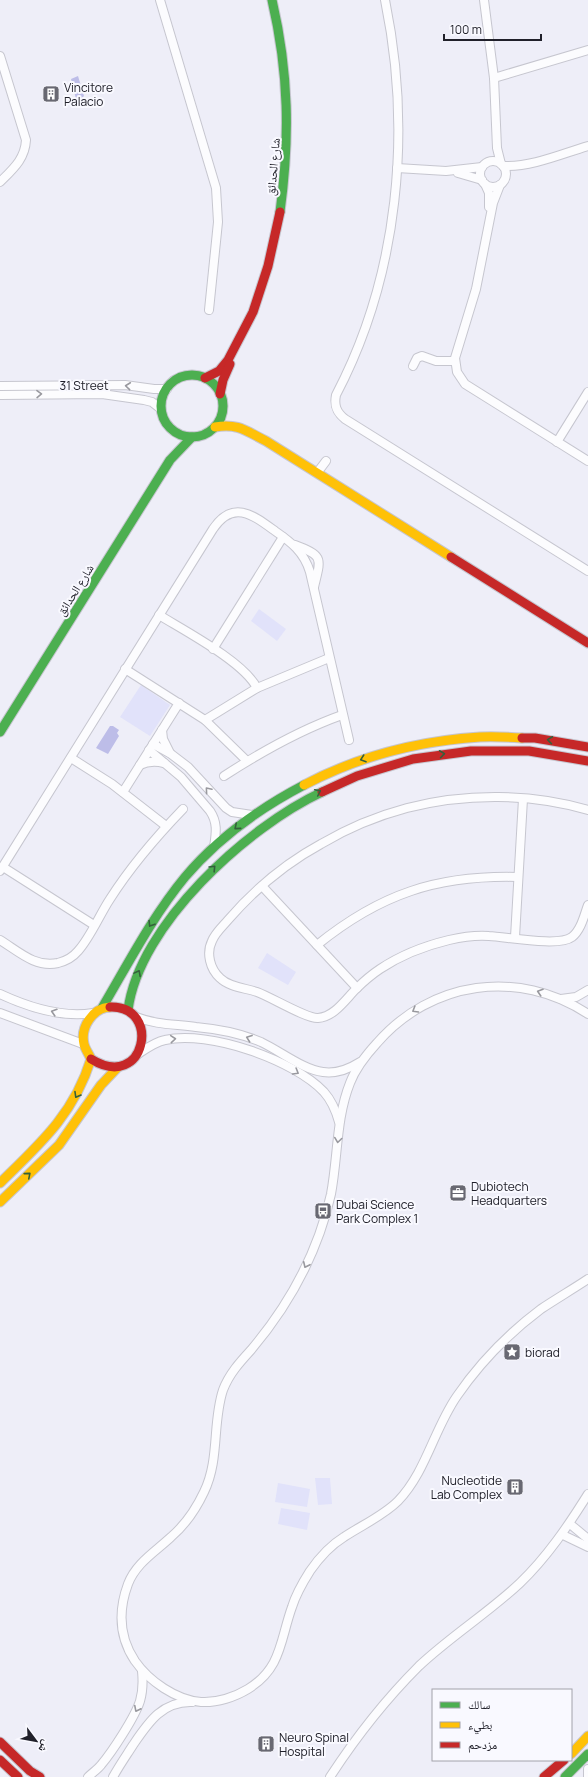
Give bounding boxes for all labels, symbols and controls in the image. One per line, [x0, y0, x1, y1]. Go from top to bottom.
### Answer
scale bar [444, 16, 541, 42]
text: 100 m [450, 21, 482, 38]
place label: Vincitore Palacio [64, 79, 113, 110]
building icon: Vincitore Palacio [41, 84, 61, 104]
street label: شارع الحدائق [262, 137, 284, 197]
street label: 31 Street [60, 377, 109, 394]
one-way arrow [125, 381, 131, 390]
one-way arrow [36, 390, 42, 399]
street label: شارع الحدائق [52, 561, 98, 619]
one-way arrow [547, 736, 553, 745]
one-way arrow [439, 749, 445, 758]
one-way arrow [359, 754, 366, 762]
one-way arrow [206, 787, 213, 795]
one-way arrow [314, 789, 322, 797]
one-way arrow [235, 823, 242, 830]
one-way arrow [209, 865, 216, 873]
one-way arrow [149, 920, 156, 927]
one-way arrow [133, 970, 141, 977]
one-way arrow [537, 989, 544, 997]
one-way arrow [412, 1005, 419, 1012]
one-way arrow [51, 1008, 58, 1017]
one-way arrow [245, 1034, 252, 1042]
one-way arrow [170, 1035, 176, 1044]
one-way arrow [292, 1067, 299, 1075]
one-way arrow [75, 1091, 82, 1098]
one-way arrow [334, 1137, 343, 1143]
one-way arrow [23, 1172, 30, 1179]
place label: Dubiotech Headquarters [471, 1178, 547, 1209]
office icon: Dubiotech Headquarters [448, 1183, 468, 1203]
place label: Dubai Science Park Complex 1 [336, 1196, 418, 1227]
bus stop icon: Dubai Science Park Complex 1 [313, 1201, 333, 1221]
one-way arrow [303, 1261, 311, 1268]
place icon: biorad [502, 1342, 522, 1362]
place label: biorad [525, 1344, 560, 1361]
place label: Nucleotide Lab Complex [431, 1472, 503, 1503]
building icon: Nucleotide Lab Complex [505, 1477, 525, 1497]
legend [432, 1689, 572, 1761]
text: سالك [468, 1696, 490, 1713]
one-way arrow [134, 1704, 142, 1712]
text: بطيء [468, 1716, 492, 1735]
north arrow [16, 1721, 56, 1761]
place label: Neuro Spinal Hospital [279, 1729, 349, 1760]
building icon: Neuro Spinal Hospital [256, 1734, 276, 1754]
text: مزدحم [468, 1736, 497, 1753]
text: ش [34, 1737, 54, 1756]

